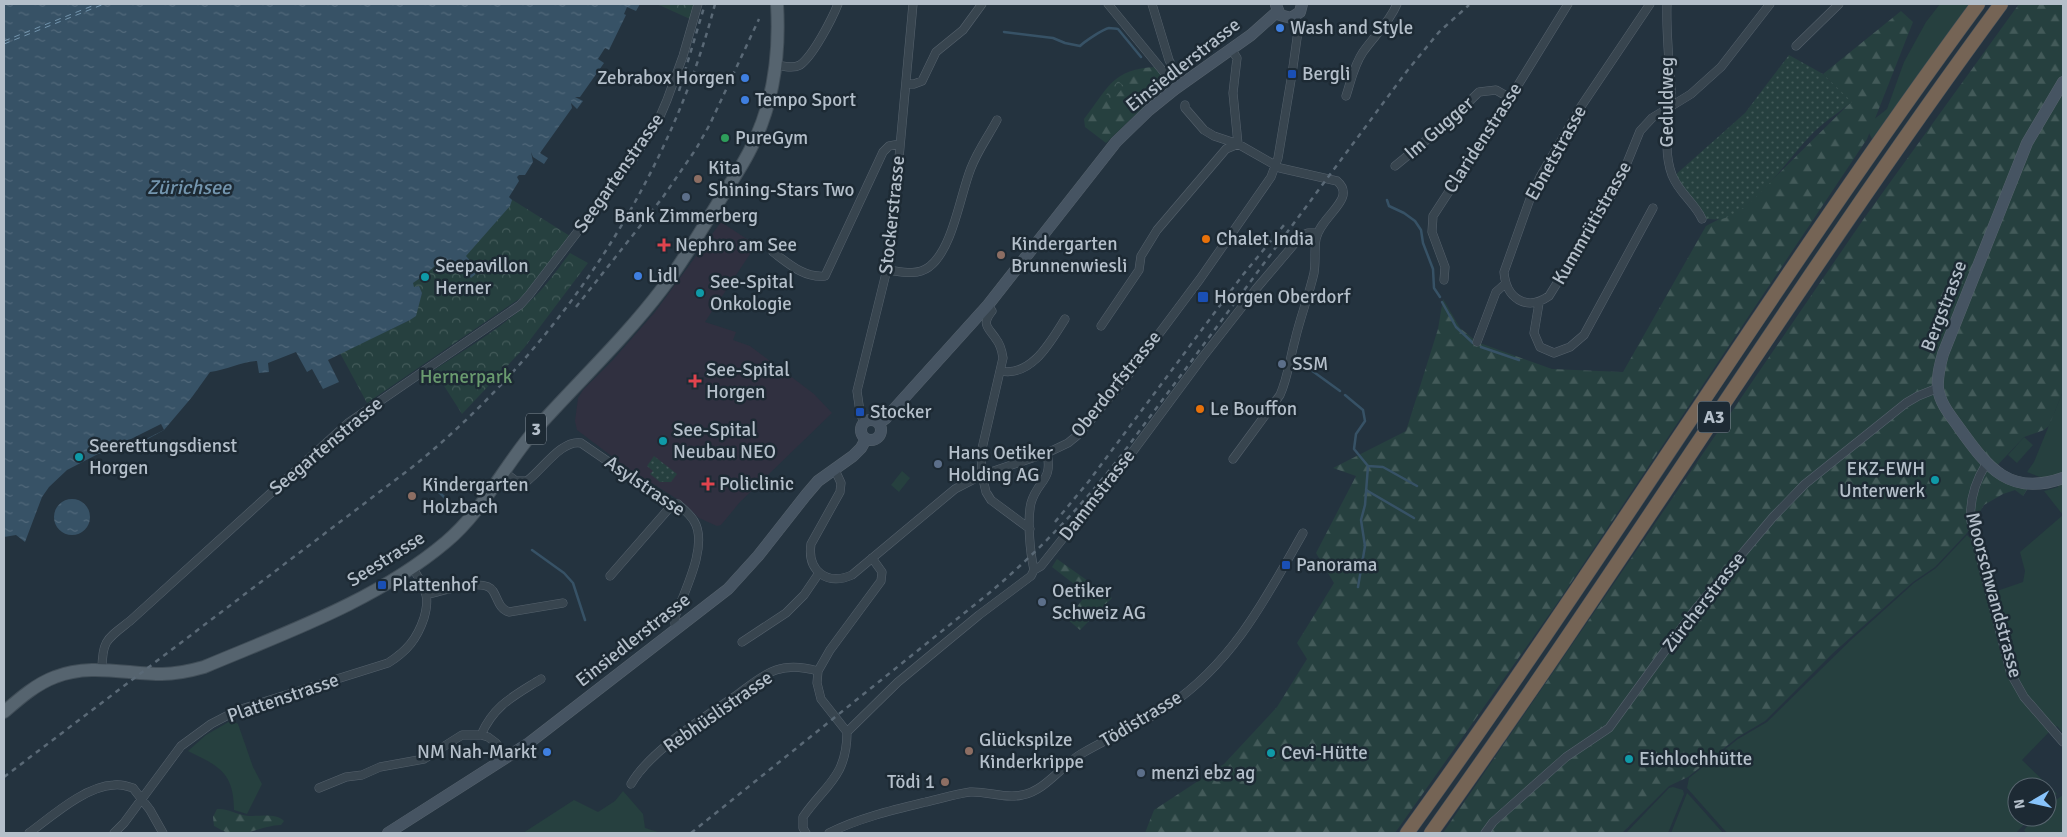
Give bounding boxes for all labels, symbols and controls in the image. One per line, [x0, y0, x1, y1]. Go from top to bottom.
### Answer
street label: Einsiedlerstrasse [1121, 13, 1245, 117]
place label: Wash and Style [1290, 16, 1413, 40]
marker: Wash and Style [1274, 22, 1286, 34]
street label: Geduldweg [1655, 57, 1679, 147]
place label: Bergli [1302, 62, 1351, 86]
place label: Zebrabox Horgen [597, 66, 735, 90]
marker: Bergli [1286, 68, 1298, 80]
marker: Zebrabox Horgen [739, 72, 751, 84]
street label: Claridenstrasse [1438, 78, 1528, 198]
place label: Tempo Sport [755, 88, 856, 112]
street label: Im Gugger [1399, 91, 1479, 165]
marker: Tempo Sport [739, 94, 751, 106]
street label: Ebnetstrasse [1520, 101, 1592, 205]
street label: Seegartenstrasse [569, 109, 669, 237]
place label: PureGym [735, 126, 808, 150]
marker: PureGym [719, 132, 731, 144]
street label: Stockerstrasse [874, 155, 910, 275]
place label: Kita Shining-Stars Two [708, 156, 854, 202]
street label: Kummrütistrasse [1547, 157, 1637, 289]
marker: Kita Shining-Stars Two [692, 173, 704, 185]
water label: Zürichsee [147, 175, 232, 200]
marker: Bank Zimmerberg [680, 191, 692, 203]
place label: Bank Zimmerberg [614, 204, 758, 228]
place label: Chalet India [1216, 227, 1314, 251]
place label: Kindergarten Brunnenwiesli [1011, 232, 1128, 278]
place label: Nephro am See [675, 233, 797, 257]
marker: Chalet India [1200, 233, 1212, 245]
marker: Nephro am See [657, 238, 671, 252]
marker: Kindergarten Brunnenwiesli [995, 249, 1007, 261]
place label: Seepavillon Herner [435, 254, 529, 300]
street label: Bergstrasse [1916, 257, 1972, 355]
place label: Lidl [648, 264, 678, 288]
marker: Lidl [632, 270, 644, 282]
place label: See-Spital Onkologie [710, 270, 794, 316]
marker: Seepavillon Herner [419, 271, 431, 283]
place label: Horgen Oberdorf [1214, 285, 1352, 309]
marker: See-Spital Onkologie [694, 287, 706, 299]
marker: Horgen Oberdorf [1196, 290, 1210, 304]
street label: Oberdorfstrasse [1066, 326, 1166, 442]
place label: SSM [1292, 352, 1328, 376]
place label: See-Spital Horgen [706, 358, 790, 404]
marker: SSM [1276, 358, 1288, 370]
park label: Hernerpark [420, 365, 513, 389]
marker: See-Spital Horgen [688, 374, 702, 388]
street label: Seegartenstrasse [264, 392, 388, 500]
place label: Le Bouffon [1210, 397, 1297, 421]
place label: Stocker [870, 400, 932, 424]
road number: A3 [1698, 402, 1730, 432]
marker: Le Bouffon [1194, 403, 1206, 415]
marker: Stocker [854, 406, 866, 418]
road number: 3 [526, 414, 546, 444]
place label: See-Spital Neubau NEO [673, 418, 776, 464]
place label: Seerettungsdienst Horgen [89, 434, 237, 480]
marker: See-Spital Neubau NEO [657, 435, 669, 447]
place label: Hans Oetiker Holding AG [948, 441, 1053, 487]
street label: Dammstrasse [1054, 444, 1140, 546]
street label: Asylstrasse [600, 450, 690, 522]
marker: Seerettungsdienst Horgen [73, 451, 85, 463]
place label: EKZ-EWH Unterwerk [1839, 457, 1925, 503]
marker: Hans Oetiker Holding AG [932, 458, 944, 470]
place label: Policlinic [719, 472, 794, 496]
place label: Kindergarten Holzbach [422, 473, 529, 519]
marker: EKZ-EWH Unterwerk [1929, 474, 1941, 486]
marker: Policlinic [701, 477, 715, 491]
marker: Kindergarten Holzbach [406, 490, 418, 502]
street label: Moorschwandstrasse [1960, 509, 2028, 681]
street label: Seestrasse [343, 526, 429, 592]
street label: Zürcherstrasse [1657, 547, 1751, 657]
place label: Panorama [1296, 553, 1378, 577]
marker: Panorama [1280, 559, 1292, 571]
place label: Plattenhof [392, 573, 479, 597]
marker: Plattenhof [376, 579, 388, 591]
place label: Oetiker Schweiz AG [1052, 579, 1146, 625]
street label: Einsiedlerstrasse [571, 588, 695, 692]
marker: Oetiker Schweiz AG [1036, 596, 1048, 608]
street label: Rebhüslistrasse [659, 665, 777, 759]
street label: Plattenstrasse [224, 668, 342, 728]
street label: Tödistrasse [1096, 685, 1186, 753]
place label: Glückspilze Kinderkrippe [979, 728, 1084, 774]
place label: NM Nah-Markt [417, 740, 537, 764]
place label: Cevi-Hütte [1281, 741, 1368, 765]
marker: Glückspilze Kinderkrippe [963, 745, 975, 757]
marker: NM Nah-Markt [541, 746, 553, 758]
marker: Cevi-Hütte [1265, 747, 1277, 759]
place label: Eichlochhütte [1639, 747, 1752, 771]
marker: Eichlochhütte [1623, 753, 1635, 765]
place label: menzi ebz ag [1151, 761, 1255, 785]
marker: menzi ebz ag [1135, 767, 1147, 779]
place label: Tödi 1 [887, 770, 935, 794]
marker: Tödi 1 [939, 776, 951, 788]
north arrow [2007, 777, 2057, 827]
text: N [2010, 798, 2029, 810]

